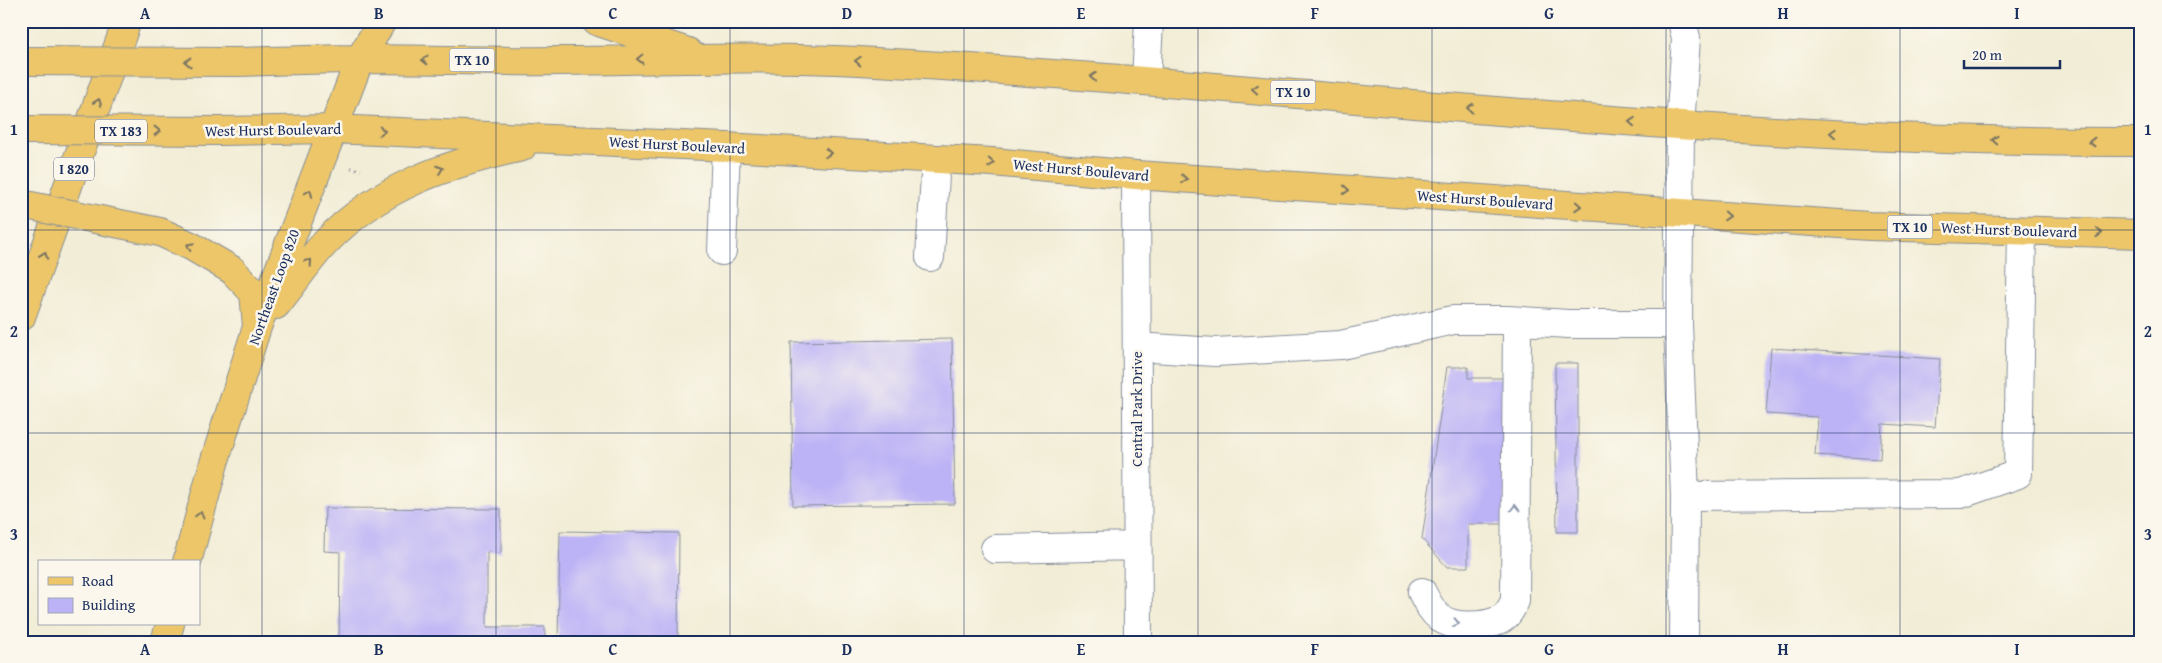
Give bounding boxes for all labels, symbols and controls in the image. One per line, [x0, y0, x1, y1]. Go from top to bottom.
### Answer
text: A [140, 1, 151, 25]
text: B [374, 1, 384, 25]
text: C [608, 1, 618, 25]
text: D [842, 1, 852, 25]
text: E [1077, 1, 1086, 25]
text: F [1311, 1, 1319, 25]
text: G [1544, 1, 1554, 25]
text: H [1777, 1, 1789, 25]
text: I [2014, 1, 2020, 25]
scale bar [1964, 38, 2061, 70]
text: 20 m [1972, 44, 2003, 65]
road number: TX 10 [450, 48, 494, 72]
one-way arrow [636, 54, 644, 64]
one-way arrow [421, 55, 429, 65]
one-way arrow [853, 56, 861, 67]
one-way arrow [184, 57, 192, 67]
one-way arrow [1089, 72, 1097, 83]
road number: TX 10 [1270, 80, 1316, 104]
one-way arrow [1251, 84, 1259, 95]
one-way arrow [92, 98, 102, 107]
one-way arrow [1465, 103, 1473, 114]
text: 1 [10, 117, 18, 141]
one-way arrow [1627, 117, 1635, 128]
text: 1 [2144, 117, 2152, 141]
street label: West Hurst Boulevard [205, 118, 341, 141]
road number: TX 183 [95, 120, 147, 142]
one-way arrow [378, 125, 386, 136]
one-way arrow [154, 126, 162, 136]
one-way arrow [1828, 128, 1836, 138]
street label: West Hurst Boulevard [608, 130, 746, 159]
one-way arrow [1991, 135, 1999, 146]
one-way arrow [2088, 137, 2096, 148]
one-way arrow [825, 147, 833, 158]
street label: West Hurst Boulevard [1012, 153, 1150, 186]
road number: I 820 [54, 157, 94, 180]
one-way arrow [987, 157, 995, 168]
one-way arrow [435, 165, 444, 175]
one-way arrow [1181, 173, 1189, 184]
one-way arrow [1343, 184, 1351, 195]
street label: West Hurst Boulevard [1416, 184, 1554, 215]
one-way arrow [303, 190, 313, 198]
one-way arrow [1575, 201, 1583, 212]
one-way arrow [1724, 211, 1732, 222]
road number: TX 10 [1888, 216, 1932, 238]
street label: West Hurst Boulevard [1940, 217, 2078, 242]
street label: Northeast Loop 820 [243, 226, 304, 348]
one-way arrow [2096, 228, 2104, 239]
one-way arrow [186, 242, 195, 252]
one-way arrow [38, 251, 48, 260]
one-way arrow [303, 258, 312, 267]
text: 2 [10, 319, 18, 343]
text: 2 [2144, 319, 2152, 343]
street label: Central Park Drive [1126, 351, 1147, 467]
one-way arrow [1510, 504, 1520, 512]
one-way arrow [194, 510, 205, 519]
text: 3 [10, 522, 18, 546]
text: 3 [2144, 522, 2152, 546]
legend [38, 560, 200, 626]
text: Road [82, 570, 113, 591]
text: Building [82, 594, 136, 615]
one-way arrow [1451, 617, 1460, 627]
text: A [140, 637, 151, 661]
text: B [374, 637, 384, 661]
text: C [608, 637, 618, 661]
text: D [842, 637, 852, 661]
text: E [1077, 637, 1086, 661]
text: F [1311, 637, 1319, 661]
text: G [1544, 637, 1554, 661]
text: H [1777, 637, 1789, 661]
text: I [2014, 637, 2020, 661]

